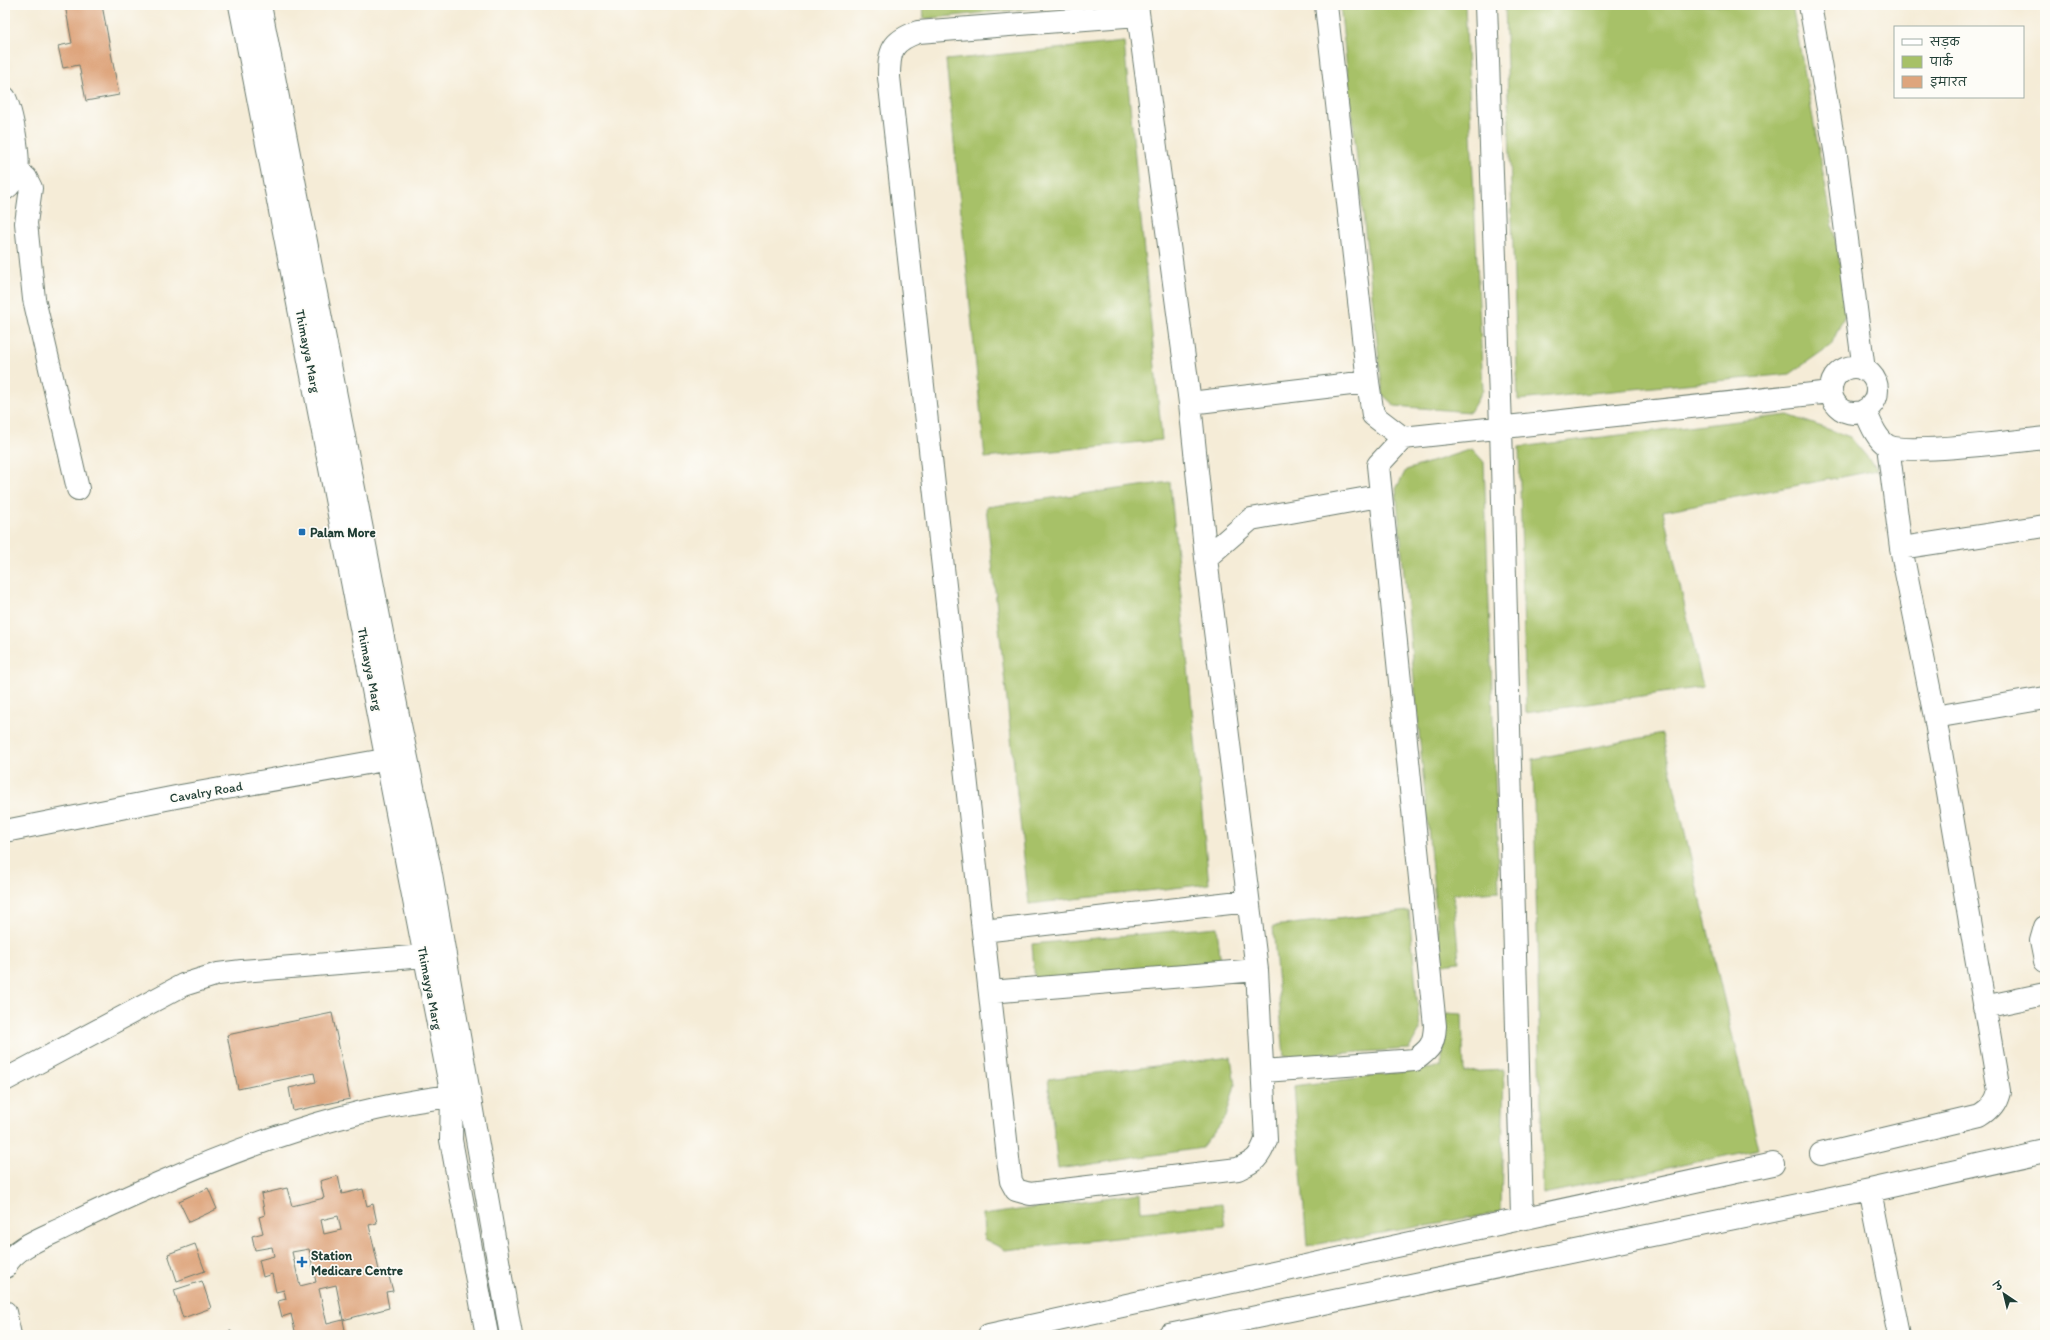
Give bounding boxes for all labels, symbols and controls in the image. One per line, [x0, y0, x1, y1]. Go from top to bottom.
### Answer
legend [1894, 26, 2024, 98]
text: सड़क [1929, 35, 1961, 50]
text: पार्क [1929, 52, 1954, 69]
text: इमारत [1930, 75, 1968, 89]
street label: Thimayya Marg [293, 308, 324, 394]
place label: Palam More [310, 525, 376, 540]
marker: Palam More [297, 527, 307, 537]
street label: Thimayya Marg [355, 626, 386, 712]
street label: Cavalry Road [168, 778, 244, 806]
street label: Thimayya Marg [415, 945, 446, 1031]
place label: Station Medicare Centre [311, 1248, 403, 1278]
marker: Station Medicare Centre [296, 1256, 308, 1268]
north arrow [1984, 1274, 2024, 1314]
text: उ [1991, 1278, 2007, 1294]

